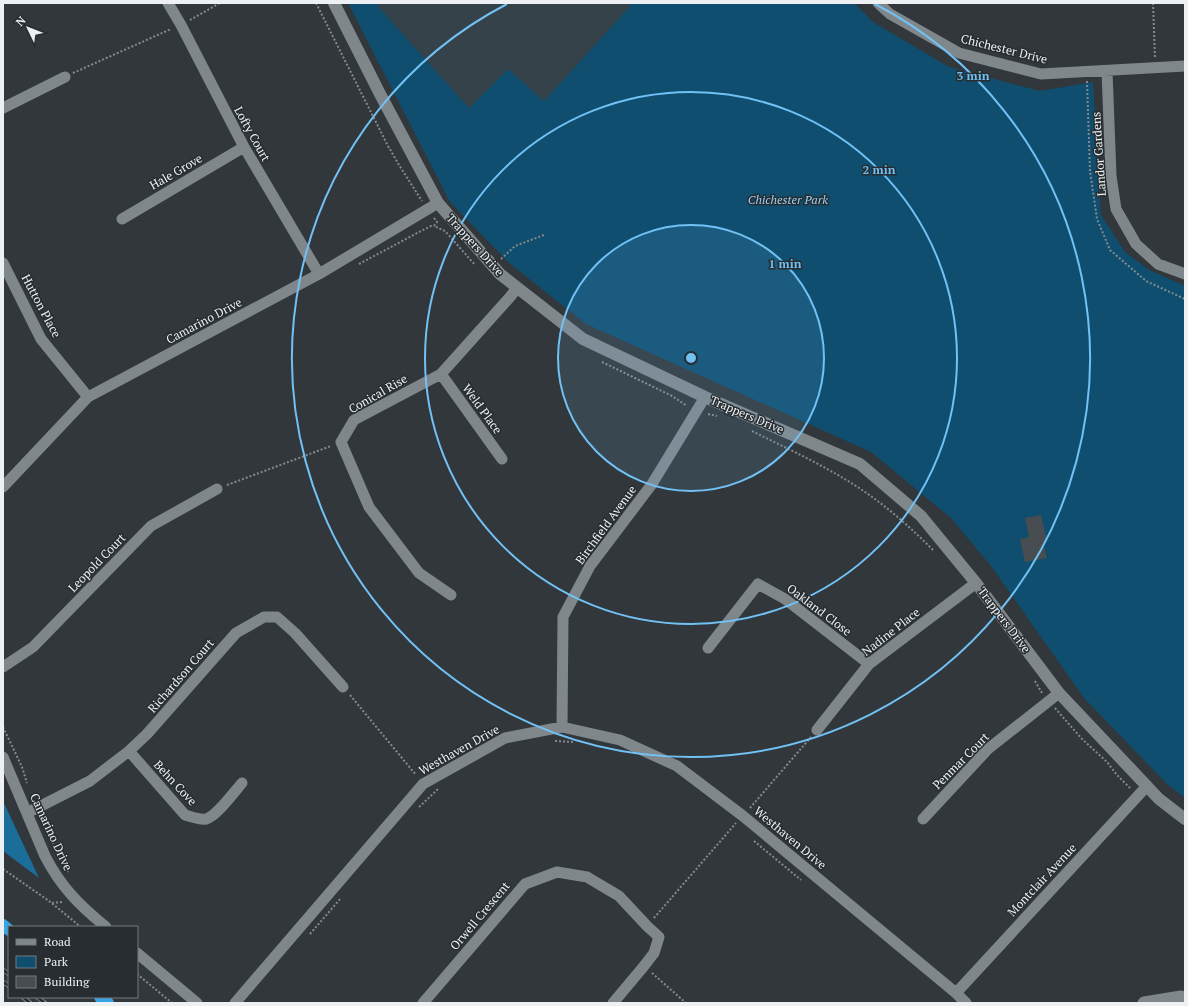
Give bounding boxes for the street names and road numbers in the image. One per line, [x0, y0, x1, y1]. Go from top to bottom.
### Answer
street label: Chichester Drive [959, 30, 1049, 67]
street label: Lofty Court [231, 104, 274, 164]
street label: Landor Gardens [1088, 111, 1109, 197]
street label: Hale Grove [147, 150, 205, 193]
street label: Trappers Drive [443, 210, 507, 279]
street label: Hutton Place [19, 272, 64, 340]
street label: Camarino Drive [163, 294, 244, 347]
street label: Conical Rise [346, 371, 410, 416]
street label: Weld Place [459, 381, 505, 437]
street label: Trappers Drive [708, 392, 786, 437]
street label: Birchfield Avenue [572, 482, 639, 567]
street label: Leopold Court [65, 530, 129, 595]
street label: Oakland Close [784, 581, 854, 639]
street label: Trappers Drive [975, 584, 1034, 656]
street label: Nadine Place [859, 604, 923, 659]
street label: Richardson Court [144, 635, 217, 716]
street label: Westhaven Drive [416, 721, 502, 778]
street label: Penmar Court [929, 729, 992, 792]
street label: Behn Cove [151, 757, 200, 808]
street label: Camarino Drive [27, 791, 76, 873]
street label: Westhaven Drive [751, 803, 830, 872]
street label: Montclair Avenue [1004, 840, 1079, 919]
street label: Orwell Crescent [447, 878, 513, 953]

